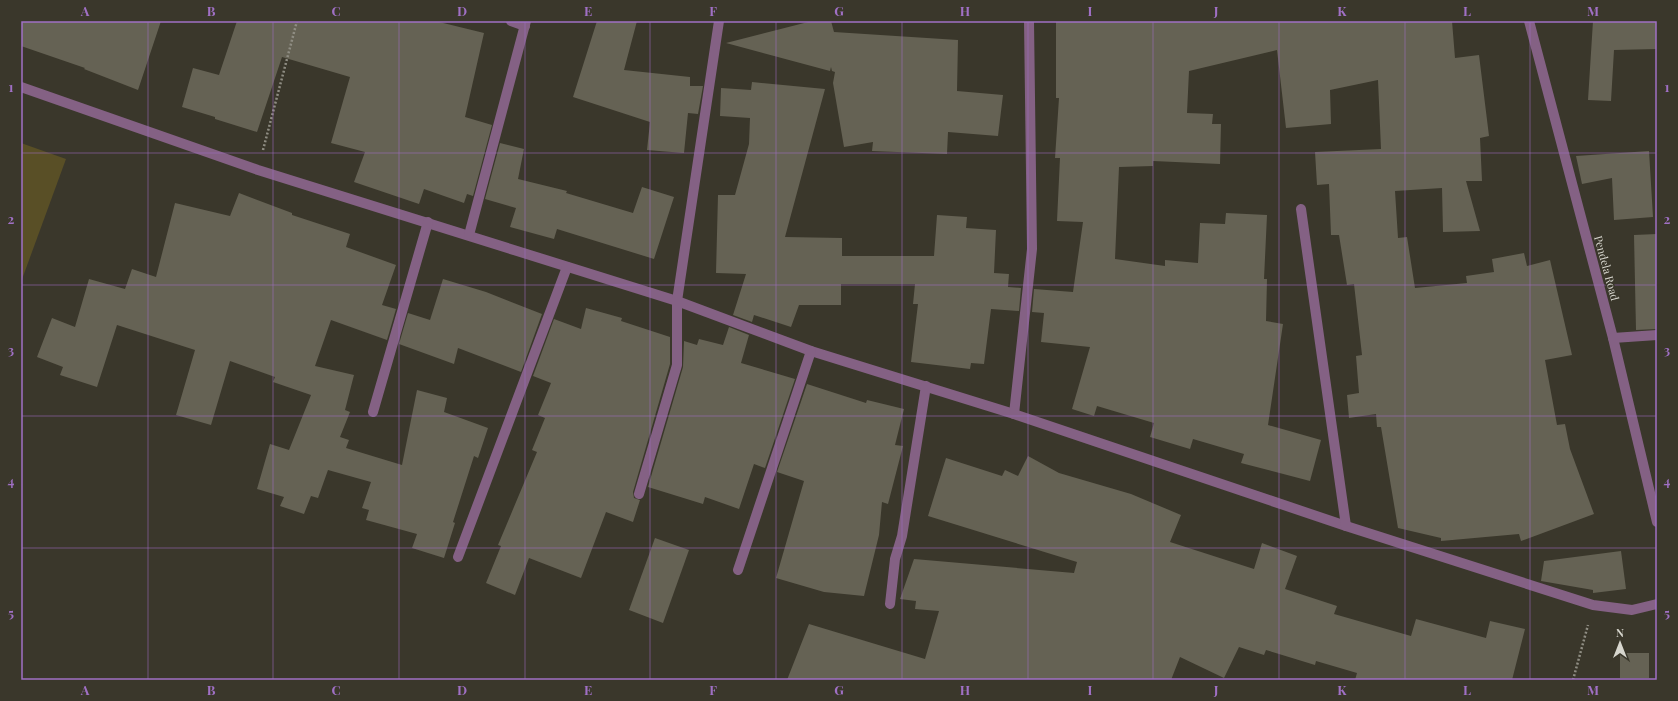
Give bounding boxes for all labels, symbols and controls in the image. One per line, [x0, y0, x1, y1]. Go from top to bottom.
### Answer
text: A [80, 2, 90, 19]
text: B [207, 2, 216, 19]
text: C [331, 2, 341, 19]
text: D [457, 2, 467, 19]
text: E [584, 2, 592, 19]
text: F [709, 2, 717, 19]
text: G [834, 2, 844, 19]
text: H [960, 2, 970, 19]
text: I [1088, 2, 1093, 19]
text: J [1213, 2, 1219, 19]
text: K [1337, 2, 1347, 19]
text: L [1463, 2, 1471, 19]
text: M [1587, 2, 1599, 19]
text: 1 [9, 78, 14, 95]
text: 1 [1665, 78, 1670, 95]
text: 2 [8, 210, 15, 227]
text: 2 [1664, 210, 1671, 227]
street label: Pendela Road [1591, 234, 1623, 303]
text: 3 [8, 341, 14, 358]
text: 3 [1664, 341, 1670, 358]
text: 4 [8, 472, 15, 489]
text: 4 [1664, 472, 1671, 489]
text: 5 [8, 604, 14, 621]
text: 5 [1664, 604, 1670, 621]
north arrow [1600, 623, 1640, 663]
text: N [1616, 625, 1624, 640]
text: A [80, 681, 90, 698]
text: B [207, 681, 216, 698]
text: C [331, 681, 341, 698]
text: D [457, 681, 467, 698]
text: E [584, 681, 592, 698]
text: F [709, 681, 717, 698]
text: G [834, 681, 844, 698]
text: H [960, 681, 970, 698]
text: I [1088, 681, 1093, 698]
text: J [1213, 681, 1219, 698]
text: K [1337, 681, 1347, 698]
text: L [1463, 681, 1471, 698]
text: M [1587, 681, 1599, 698]

